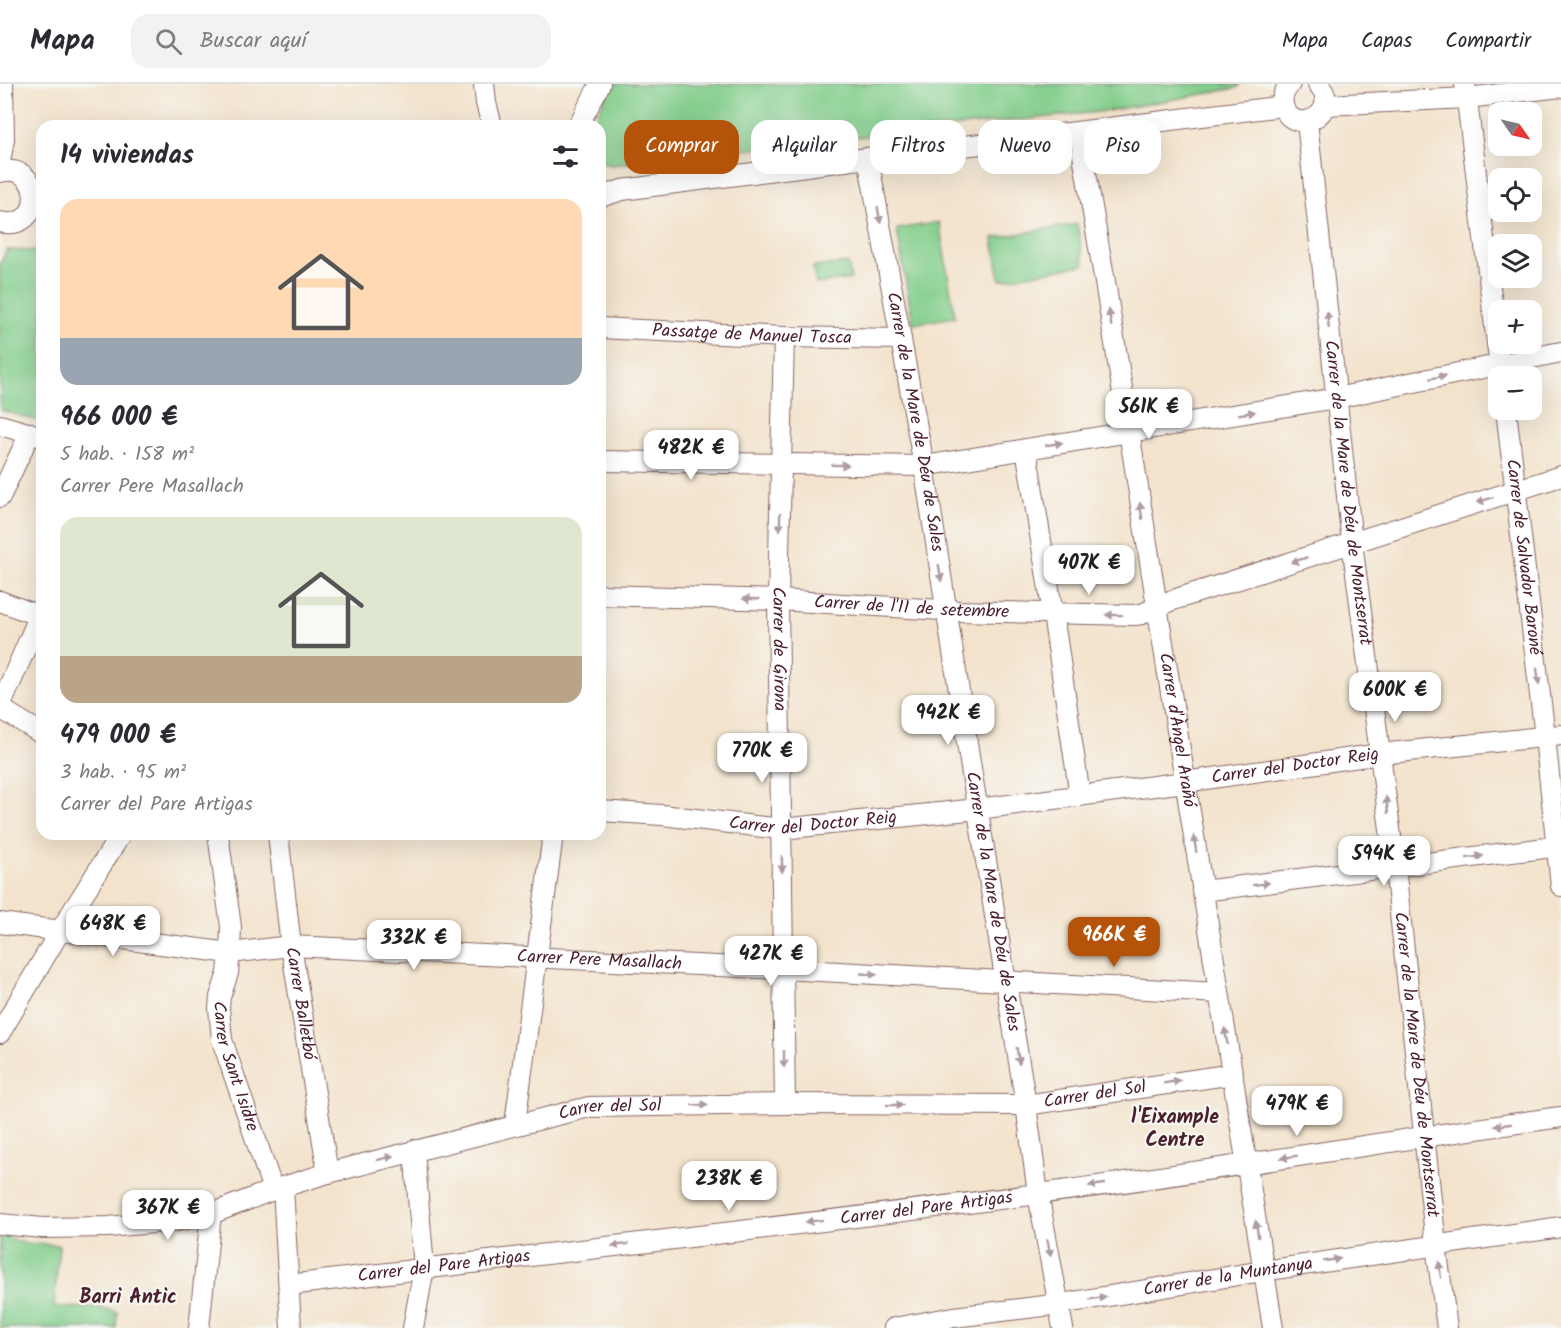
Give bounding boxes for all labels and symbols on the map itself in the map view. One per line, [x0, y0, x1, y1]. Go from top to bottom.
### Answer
north arrow [1488, 102, 1542, 156]
one-way arrow [875, 206, 884, 225]
street label: Carrer de la Mare de Déu de Sales [878, 290, 952, 554]
one-way arrow [1106, 309, 1115, 328]
one-way arrow [1323, 310, 1333, 329]
street label: Passatge de Manuel Tosca [651, 316, 852, 353]
street label: Carrer de la Mare de Déu de Montserrat [1316, 339, 1380, 648]
one-way arrow [1429, 372, 1448, 381]
pin: 561K € [1100, 389, 1198, 440]
one-way arrow [1237, 408, 1256, 417]
pin: 482K € [642, 430, 740, 481]
one-way arrow [1045, 439, 1064, 448]
street label: Carrer de Salvador Baroné [1497, 457, 1550, 658]
one-way arrow [831, 460, 850, 470]
one-way arrow [1476, 496, 1494, 506]
one-way arrow [1136, 501, 1145, 520]
one-way arrow [775, 513, 785, 532]
pin: 407K € [1040, 545, 1138, 596]
one-way arrow [1290, 555, 1308, 565]
one-way arrow [935, 564, 944, 583]
street label: Carrer de Girona [763, 586, 794, 711]
street label: Carrer de l'11 de setembre [813, 588, 1010, 627]
one-way arrow [742, 594, 761, 604]
one-way arrow [1105, 610, 1124, 620]
street label: Carrer d'Àngel Arañó [1150, 651, 1204, 810]
one-way arrow [1533, 667, 1543, 686]
pin: 600K € [1346, 672, 1444, 723]
pin: 942K € [899, 695, 997, 746]
pin: 770K € [713, 733, 811, 784]
street label: Carrer del Doctor Reig [1210, 740, 1381, 793]
street label: Carrer de la Mare de Déu de Sales [957, 769, 1028, 1034]
one-way arrow [1382, 795, 1391, 814]
street label: Carrer del Doctor Reig [727, 803, 898, 843]
one-way arrow [1190, 834, 1199, 853]
pin: 594K € [1335, 836, 1433, 887]
one-way arrow [1465, 852, 1484, 861]
one-way arrow [777, 855, 787, 874]
one-way arrow [1251, 879, 1270, 889]
pin: 648K € [64, 906, 162, 957]
street label: Carrer de la Mare de Déu de Montserrat [1385, 910, 1448, 1220]
pin: 966K € [1065, 917, 1163, 968]
pin: 332K € [365, 920, 463, 971]
pin: 427K € [722, 936, 820, 987]
street label: Carrer Pere Masallach [516, 942, 683, 979]
street label: Carrer Balletbó [277, 945, 324, 1063]
one-way arrow [859, 969, 878, 978]
street label: Carrer Sant Isidre [204, 1000, 267, 1136]
one-way arrow [1222, 1027, 1231, 1046]
one-way arrow [1014, 1046, 1023, 1065]
one-way arrow [779, 1050, 789, 1069]
street label: Carrer del Sol [1042, 1073, 1149, 1117]
one-way arrow [1163, 1078, 1182, 1087]
pin: 479K € [1248, 1086, 1346, 1137]
street label: Carrer del Sol [555, 1091, 662, 1129]
one-way arrow [885, 1100, 904, 1110]
one-way arrow [690, 1101, 709, 1110]
district label: l'Eixample Centre [1131, 1102, 1219, 1157]
one-way arrow [1493, 1120, 1512, 1130]
one-way arrow [376, 1152, 394, 1162]
one-way arrow [1280, 1153, 1299, 1162]
pin: 238K € [680, 1161, 778, 1212]
one-way arrow [1087, 1181, 1106, 1190]
street label: Carrer del Pare Artigas [839, 1183, 1015, 1233]
pin: 367K € [119, 1190, 217, 1241]
one-way arrow [804, 1216, 823, 1226]
one-way arrow [1252, 1219, 1261, 1238]
one-way arrow [1045, 1239, 1054, 1258]
one-way arrow [610, 1240, 629, 1249]
street label: Carrer del Pare Artigas [356, 1242, 532, 1291]
street label: Carrer de la Muntanya [1141, 1249, 1315, 1305]
one-way arrow [1322, 1256, 1341, 1265]
one-way arrow [1435, 1260, 1444, 1279]
district label: Barri Antic [79, 1282, 177, 1314]
one-way arrow [1088, 1293, 1107, 1302]

